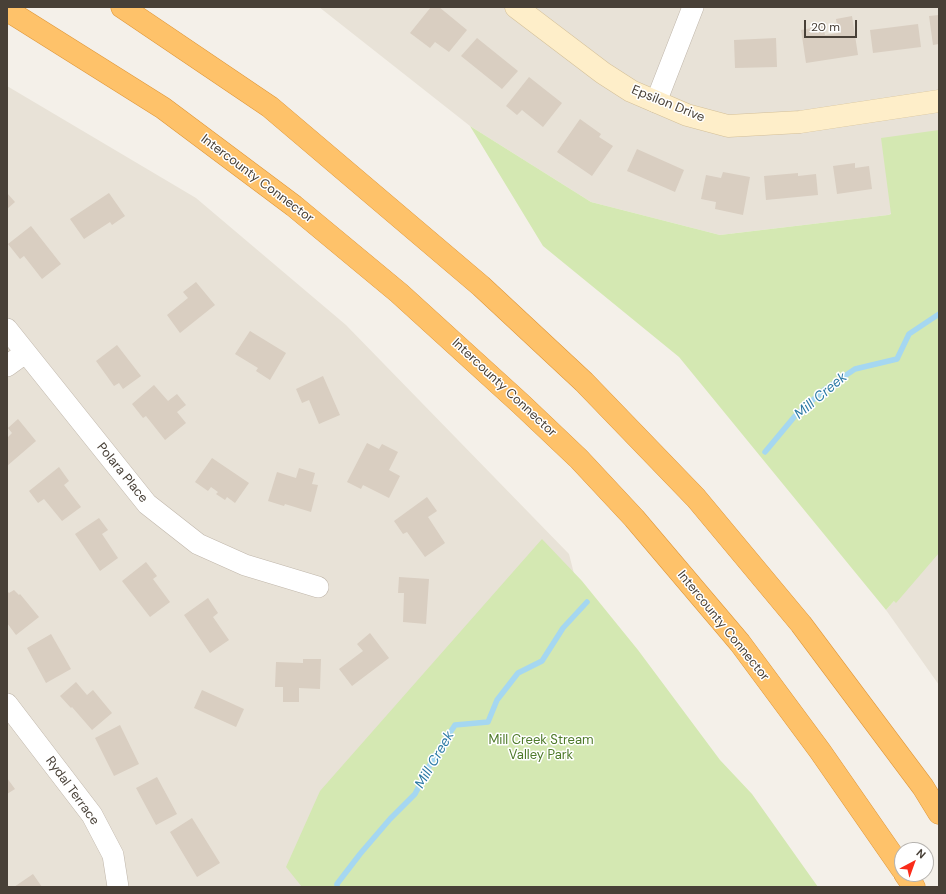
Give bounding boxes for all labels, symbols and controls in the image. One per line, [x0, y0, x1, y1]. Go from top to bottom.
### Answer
scale bar [806, 12, 859, 38]
text: 20 m [811, 19, 840, 35]
street label: Epsilon Drive [629, 82, 707, 126]
street label: Intercounty Connector [198, 131, 316, 227]
street label: Intercounty Connector [448, 336, 560, 440]
water label: Mill Creek [791, 369, 851, 423]
street label: Polara Place [93, 440, 151, 506]
street label: Intercounty Connector [674, 568, 772, 684]
water label: Mill Creek [412, 728, 458, 792]
park label: Mill Creek Stream Valley Park [488, 733, 594, 764]
street label: Rydal Terrace [42, 754, 102, 828]
north arrow [894, 842, 934, 882]
text: N [914, 846, 929, 862]

